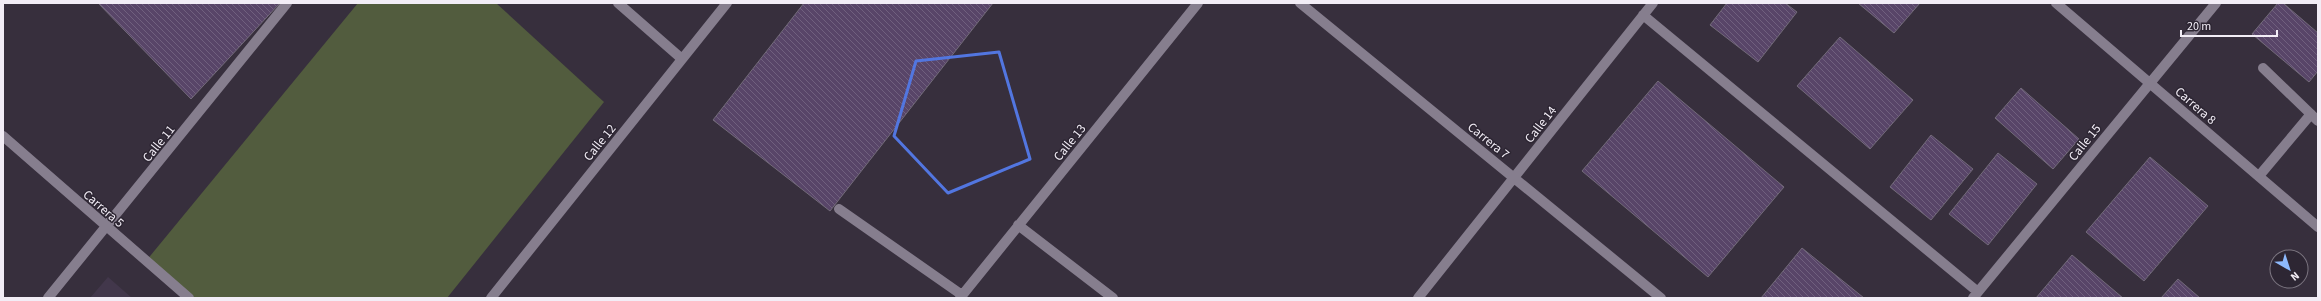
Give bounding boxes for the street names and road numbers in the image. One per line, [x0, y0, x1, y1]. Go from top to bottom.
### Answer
street label: Carrera 8 [2171, 83, 2220, 129]
street label: Calle 14 [1521, 102, 1561, 147]
street label: Carrera 7 [1464, 118, 1513, 163]
street label: Calle 12 [579, 120, 620, 165]
street label: Calle 13 [1049, 120, 1090, 165]
street label: Calle 15 [2064, 120, 2105, 165]
street label: Calle 11 [138, 121, 179, 166]
street label: Carrera 5 [79, 186, 128, 232]

